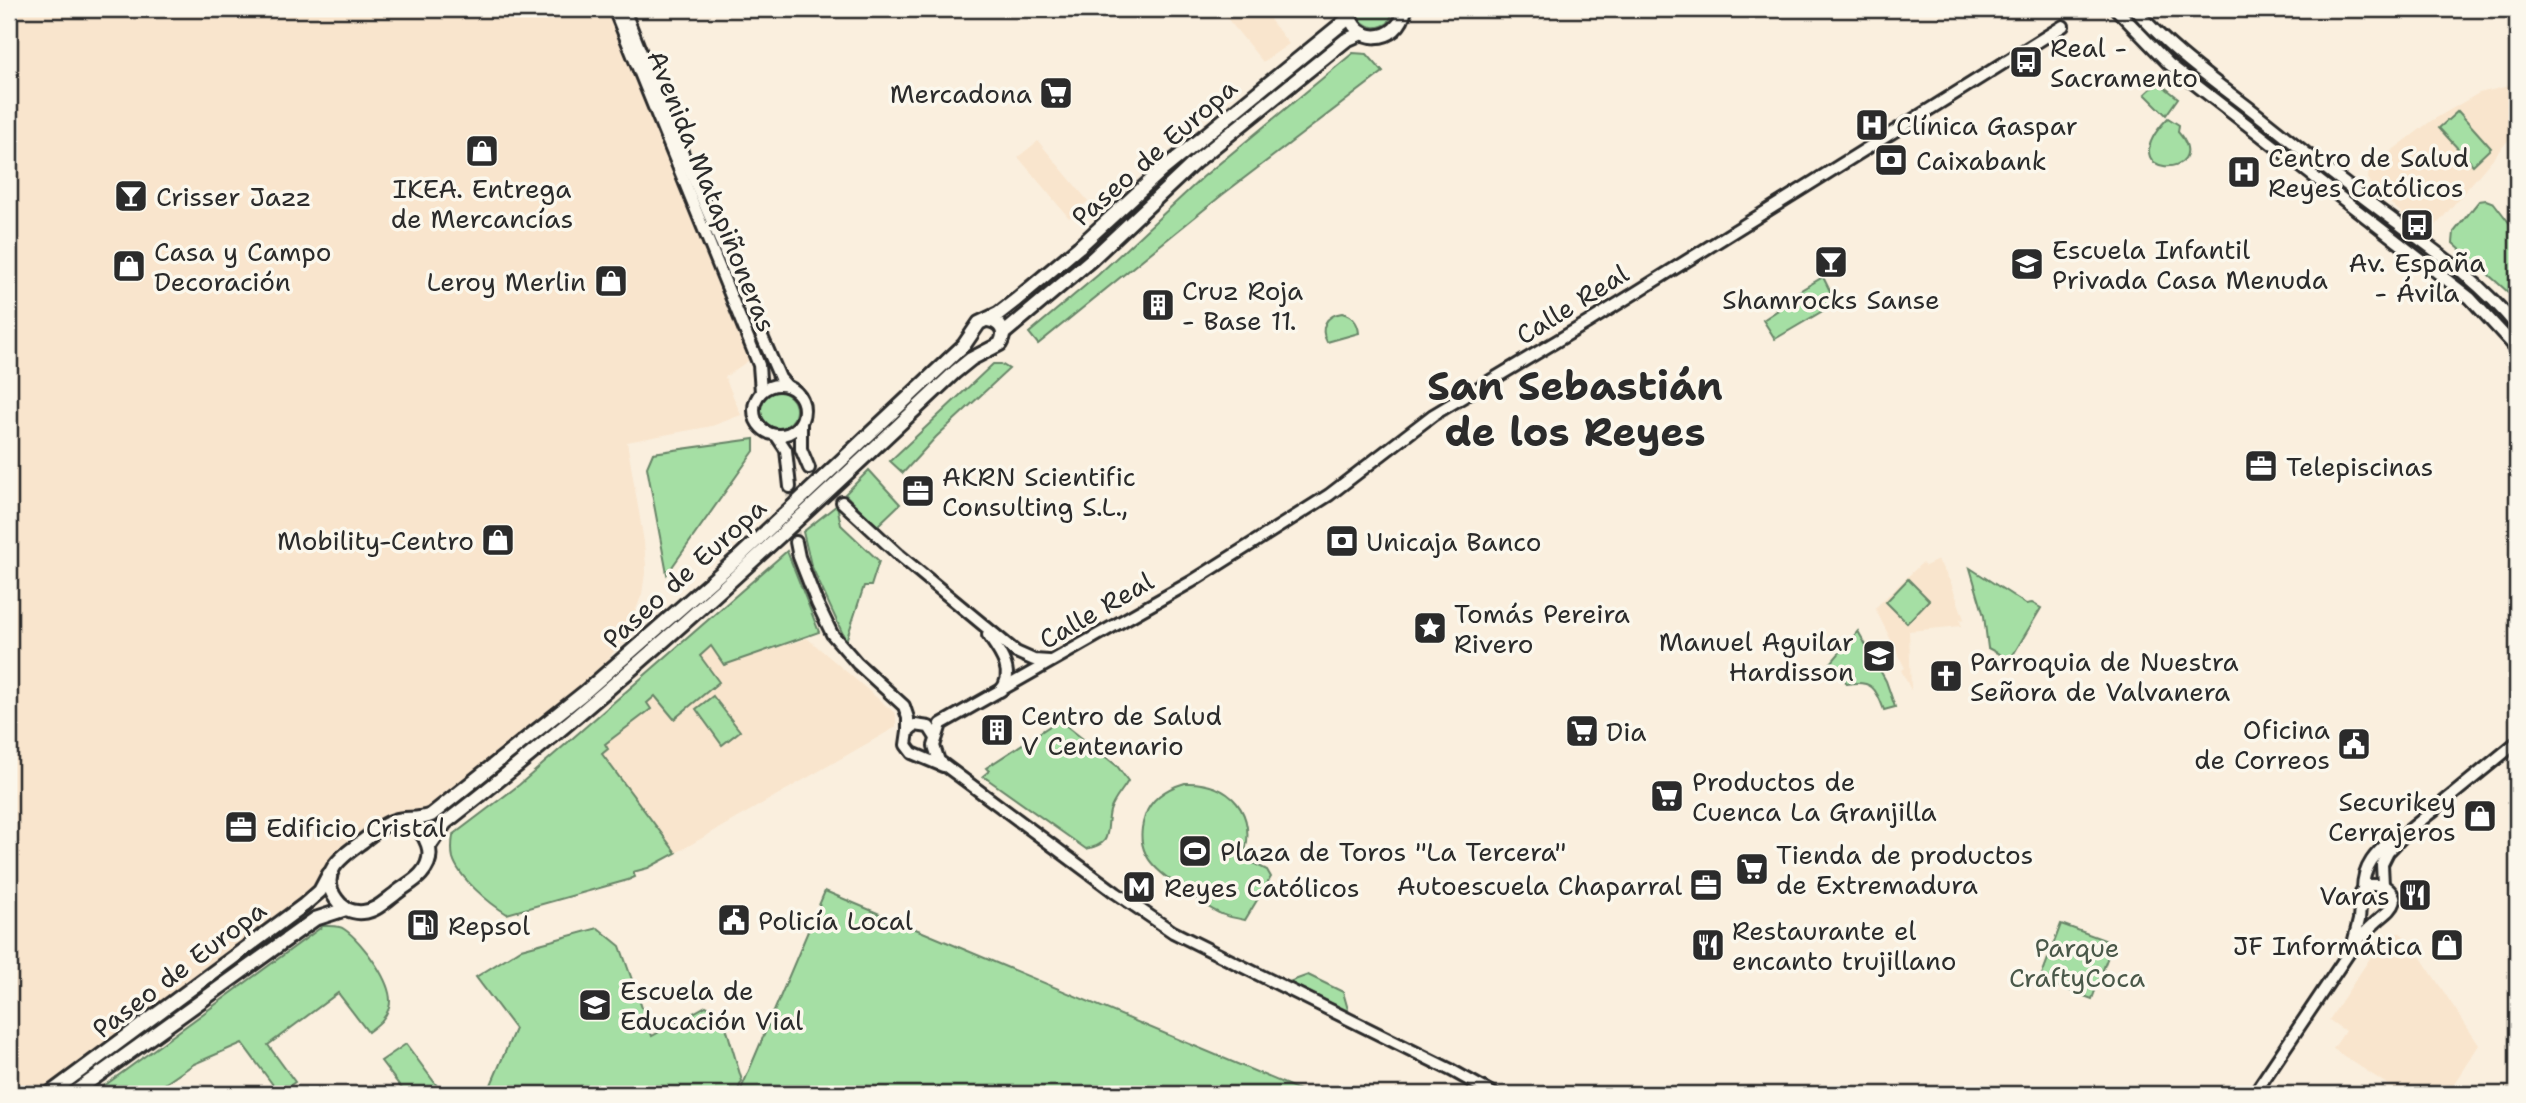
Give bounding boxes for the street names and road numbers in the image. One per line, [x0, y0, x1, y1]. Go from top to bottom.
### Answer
street label: Avenida Matapiñoneras [639, 45, 785, 337]
street label: Paseo de Europa [1064, 70, 1244, 234]
street label: Calle Real [1509, 256, 1635, 352]
street label: Paseo de Europa [595, 490, 773, 656]
street label: Calle Real [1033, 563, 1160, 657]
street label: Paseo de Europa [85, 892, 273, 1046]

